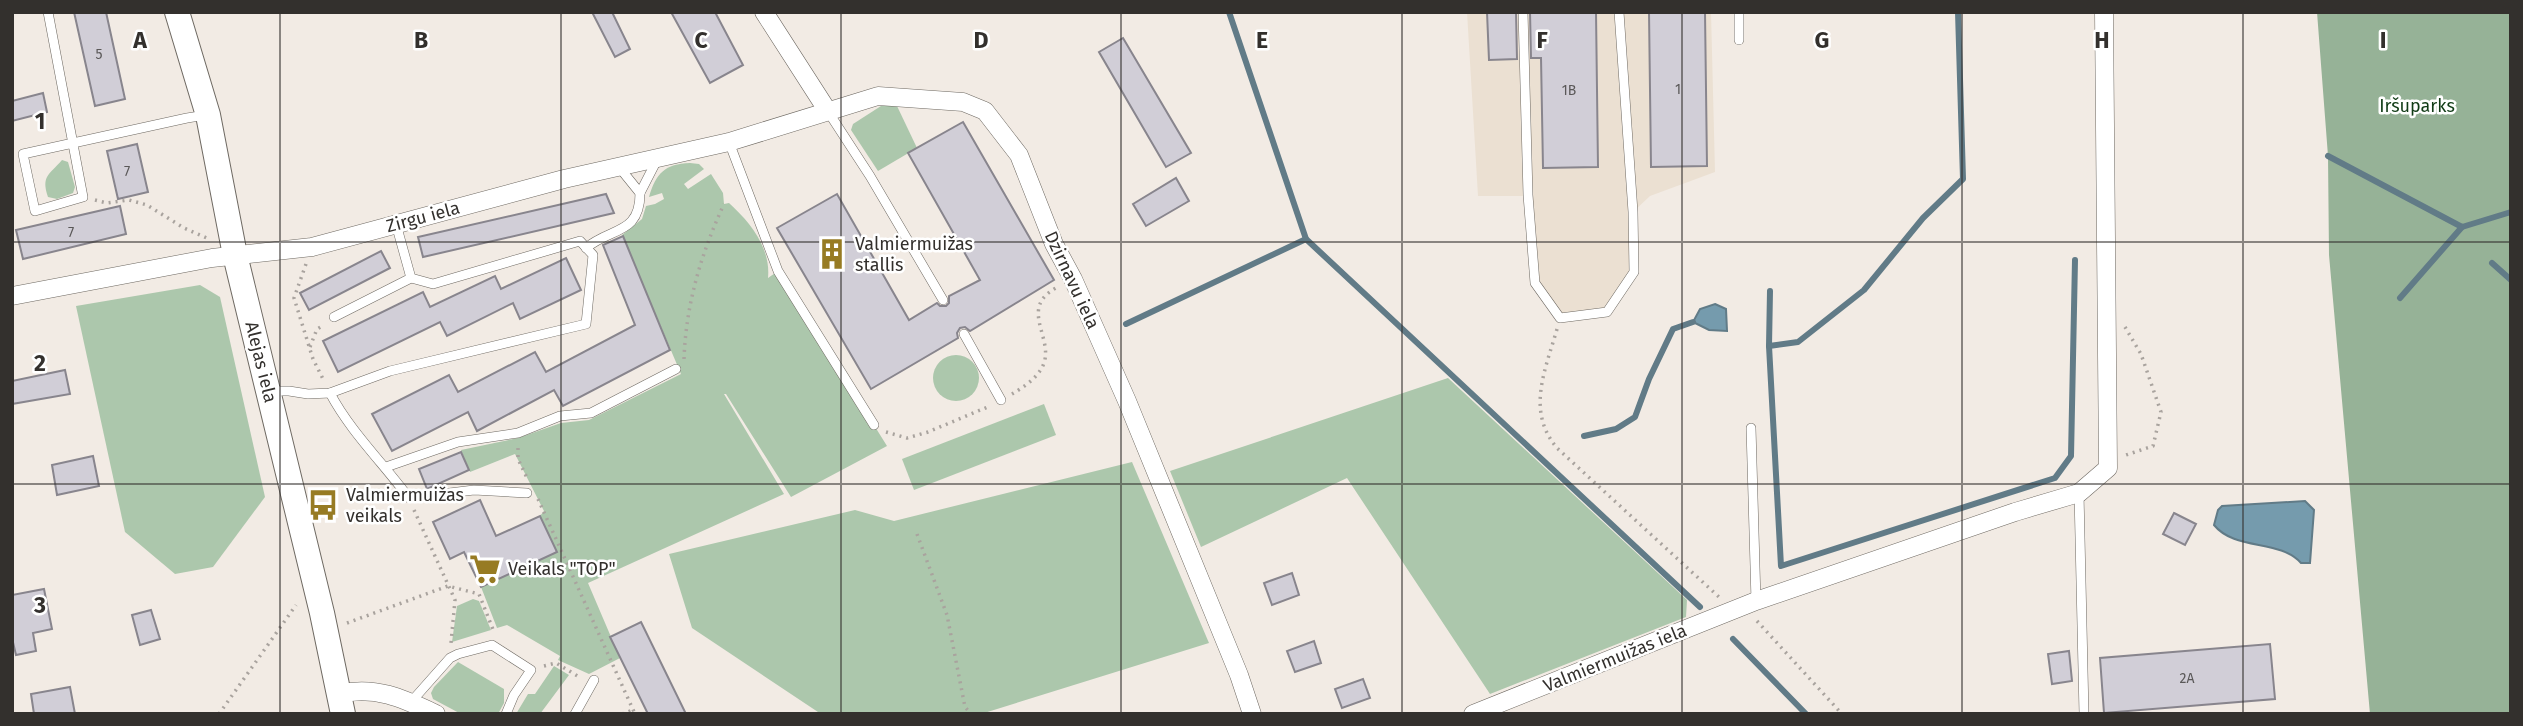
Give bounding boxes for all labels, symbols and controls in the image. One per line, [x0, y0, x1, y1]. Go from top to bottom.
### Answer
text: A [132, 26, 147, 54]
text: B [414, 26, 428, 54]
text: C [694, 26, 708, 54]
text: D [974, 26, 989, 54]
text: E [1256, 26, 1268, 54]
text: F [1536, 26, 1548, 54]
text: G [1815, 26, 1829, 54]
text: H [2094, 26, 2110, 54]
text: I [2380, 26, 2386, 54]
house number: 5 [95, 46, 103, 63]
house number: 1 [1675, 81, 1681, 98]
house number: 1B [1562, 82, 1576, 99]
park label: Iršuparks [2379, 95, 2455, 117]
text: 1 [35, 107, 45, 135]
house number: 7 [124, 163, 130, 180]
street label: Zirgu iela [384, 197, 462, 237]
house number: 7 [68, 224, 74, 241]
street label: Dzirnavu iela [1040, 228, 1104, 332]
place label: Valmiermuižas stallis [855, 233, 973, 276]
building icon: Valmiermuižas stallis [815, 237, 849, 271]
street label: Alejas iela [240, 319, 282, 405]
text: 2 [34, 349, 46, 377]
place label: Valmiermuižas veikals [346, 484, 464, 527]
bus stop icon: Valmiermuižas veikals [306, 488, 340, 522]
supermarket icon: Veikals "TOP" [468, 552, 502, 586]
place label: Veikals "TOP" [508, 558, 616, 580]
text: 3 [33, 591, 46, 619]
street label: Valmiermuižas iela [1540, 619, 1690, 697]
house number: 2A [2180, 670, 2194, 687]

